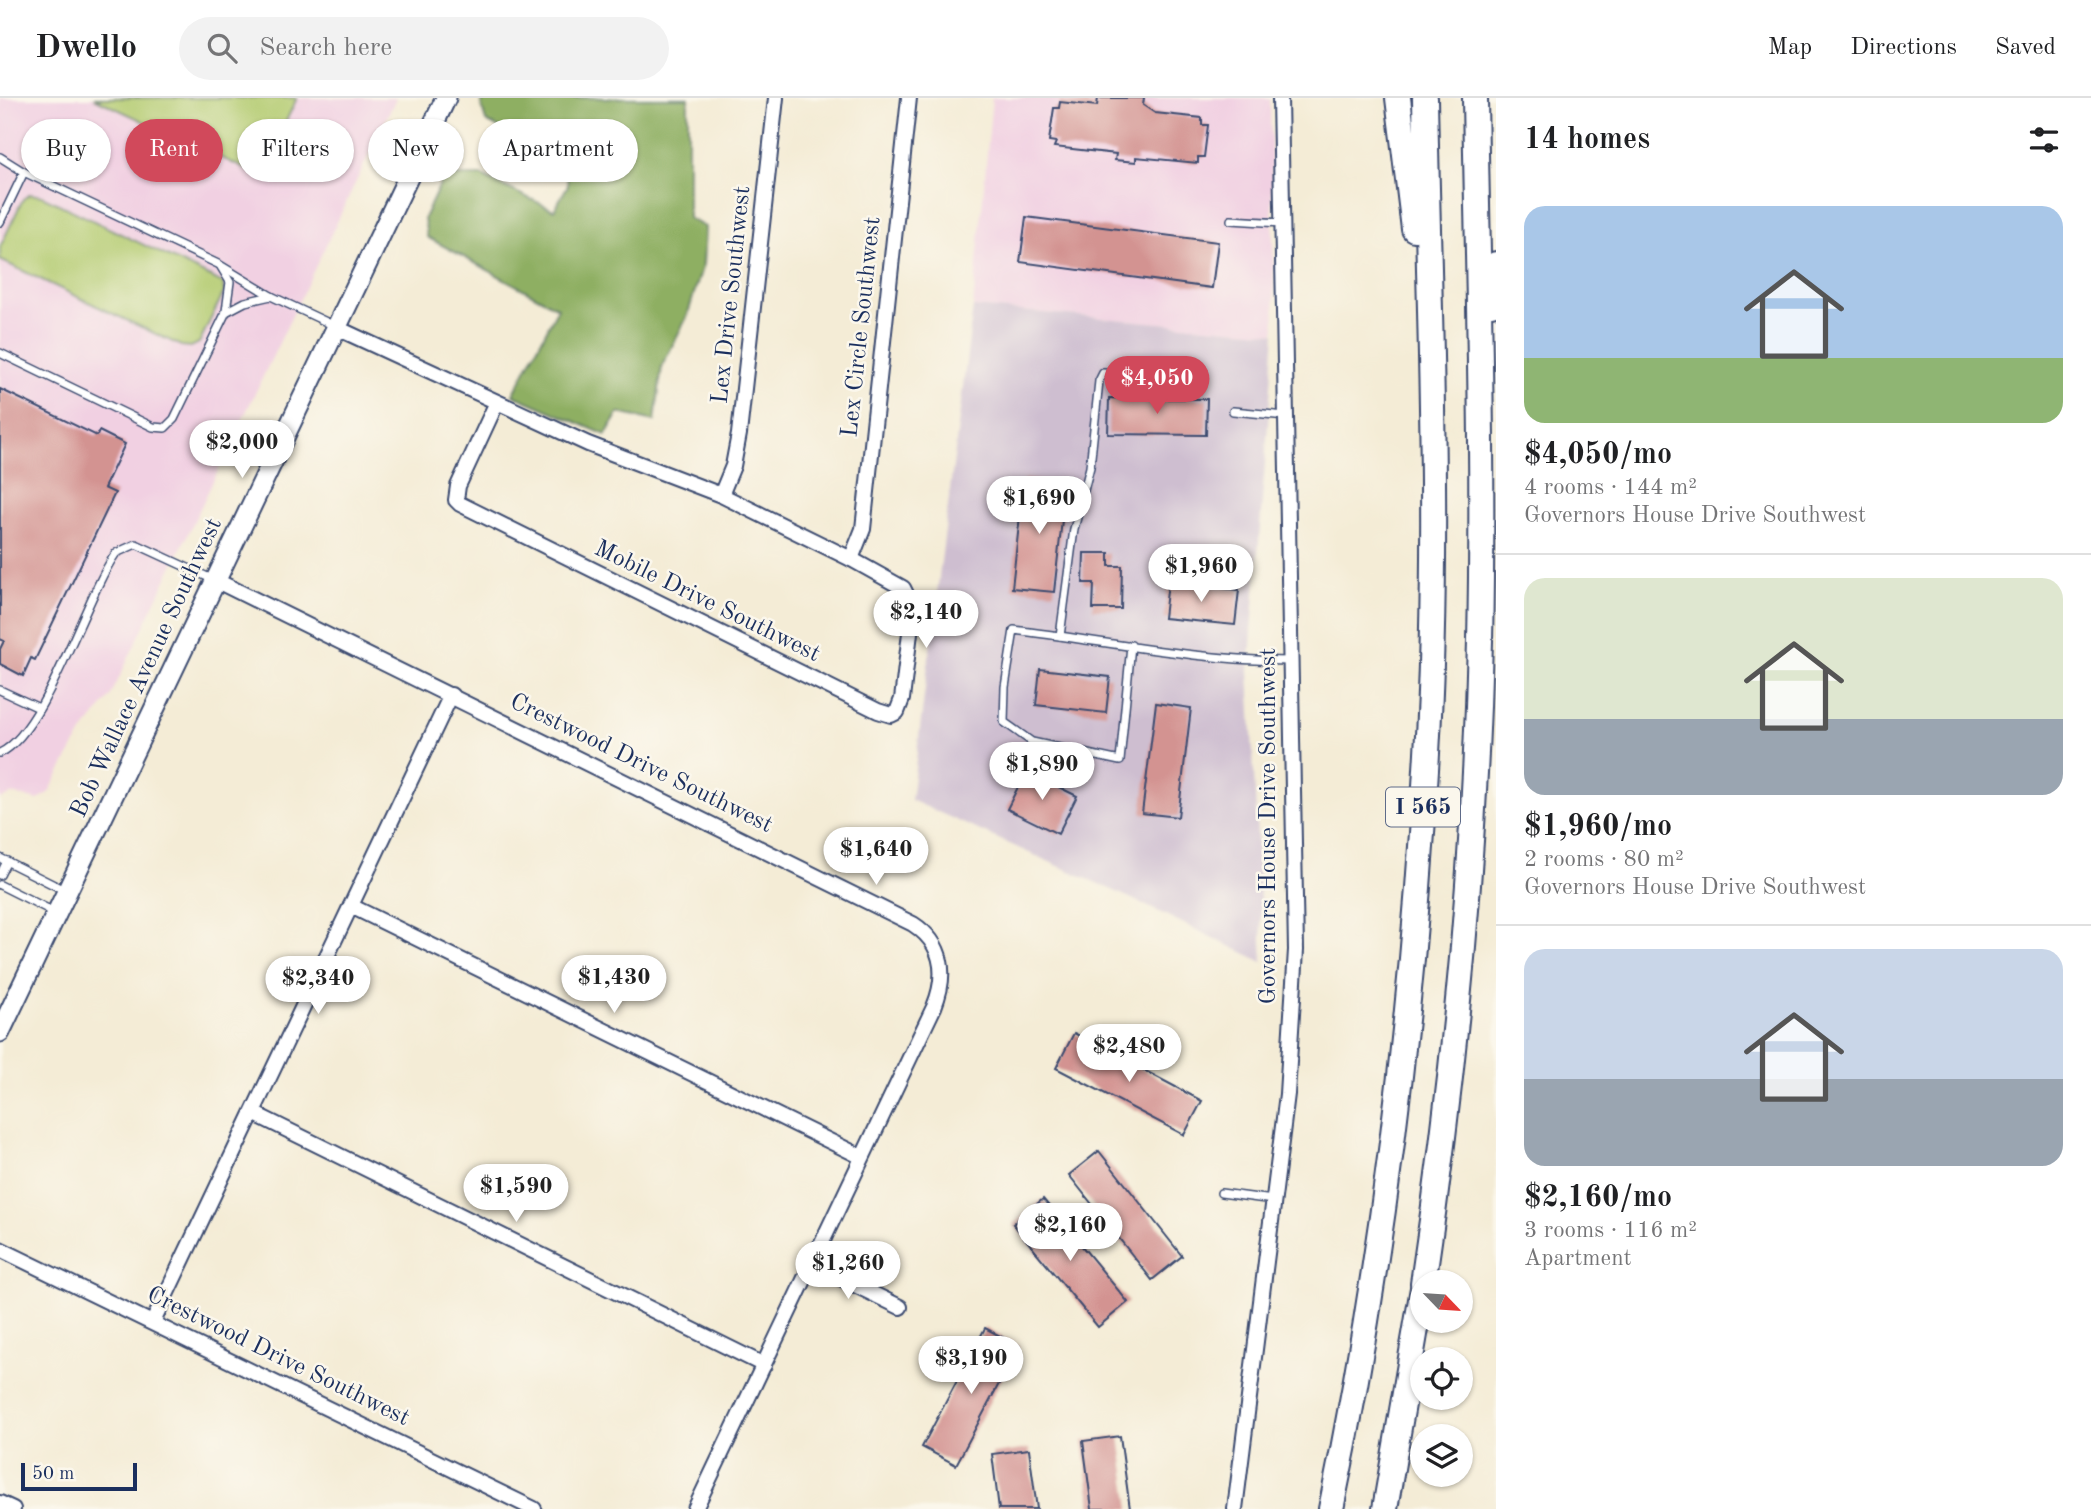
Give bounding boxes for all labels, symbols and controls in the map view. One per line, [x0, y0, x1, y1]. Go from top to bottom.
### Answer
search box [179, 17, 669, 80]
icon: search [203, 29, 241, 67]
text: Dwello [35, 32, 137, 65]
text: Search here [259, 35, 392, 61]
text: Map [1768, 36, 1812, 60]
text: Directions [1850, 36, 1957, 60]
text: Saved [1995, 36, 2056, 60]
chip: Buy [21, 119, 111, 182]
chip: Rent [125, 119, 223, 182]
chip: Filters [237, 119, 354, 182]
chip: New [368, 119, 464, 182]
chip: Apartment [478, 119, 638, 182]
icon: filters [2025, 121, 2063, 159]
text: 14 homes [1524, 125, 1650, 155]
street label: Lex Drive Southwest [709, 185, 755, 405]
street label: Lex Circle Southwest [838, 215, 886, 439]
icon: home [1731, 251, 1857, 377]
pin: $4,050 [1100, 356, 1214, 416]
text: $4,050 [1120, 367, 1194, 390]
pin: $2,000 [185, 420, 299, 480]
text: $2,000 [205, 431, 279, 454]
text: $4,050/mo [1524, 440, 1672, 470]
pin: $1,690 [982, 476, 1096, 536]
text: 4 rooms · 144 m² [1524, 476, 1697, 499]
text: $1,690 [1002, 487, 1076, 510]
text: Governors House Drive Southwest [1524, 504, 1866, 527]
street label: Bob Wallace Avenue Southwest [67, 515, 227, 821]
street label: Mobile Drive Southwest [590, 537, 824, 667]
pin: $1,960 [1144, 545, 1258, 604]
text: $1,960 [1164, 555, 1238, 578]
pin: $2,140 [869, 590, 983, 650]
text: $2,140 [889, 601, 963, 624]
icon: home [1731, 623, 1857, 749]
street label: Governors House Drive Southwest [1257, 647, 1281, 1005]
street label: Crestwood Drive Southwest [506, 690, 776, 838]
pin: $1,890 [985, 742, 1099, 802]
text: $1,890 [1005, 753, 1079, 776]
road number: I 565 [1386, 788, 1460, 827]
text: $1,960/mo [1524, 812, 1672, 842]
pin: $1,640 [819, 828, 933, 887]
text: $1,640 [839, 838, 913, 861]
text: 2 rooms · 80 m² [1524, 848, 1684, 871]
text: Governors House Drive Southwest [1524, 876, 1866, 899]
pin: $2,340 [261, 956, 375, 1016]
pin: $1,430 [557, 956, 671, 1015]
text: $1,430 [577, 966, 651, 989]
text: $2,340 [281, 967, 355, 990]
icon: home [1731, 994, 1857, 1120]
pin: $2,480 [1072, 1024, 1186, 1084]
text: $2,480 [1092, 1035, 1166, 1058]
pin: $1,590 [459, 1164, 573, 1224]
text: $1,590 [479, 1175, 553, 1198]
text: $2,160/mo [1524, 1183, 1672, 1213]
pin: $2,160 [1013, 1204, 1127, 1263]
text: $2,160 [1033, 1214, 1107, 1237]
text: 3 rooms · 116 m² [1524, 1219, 1697, 1242]
pin: $1,260 [791, 1242, 905, 1301]
text: Apartment [1524, 1247, 1632, 1270]
text: $1,260 [811, 1252, 885, 1275]
north arrow [1410, 1270, 1474, 1334]
map controls [1410, 1270, 1473, 1487]
street label: Crestwood Drive Southwest [143, 1283, 413, 1431]
pin: $3,190 [914, 1336, 1028, 1396]
text: $3,190 [934, 1347, 1008, 1370]
button: locate [1410, 1347, 1473, 1410]
button: layers [1410, 1424, 1473, 1487]
scale bar [21, 1460, 136, 1492]
text: 50 m [32, 1465, 74, 1484]

